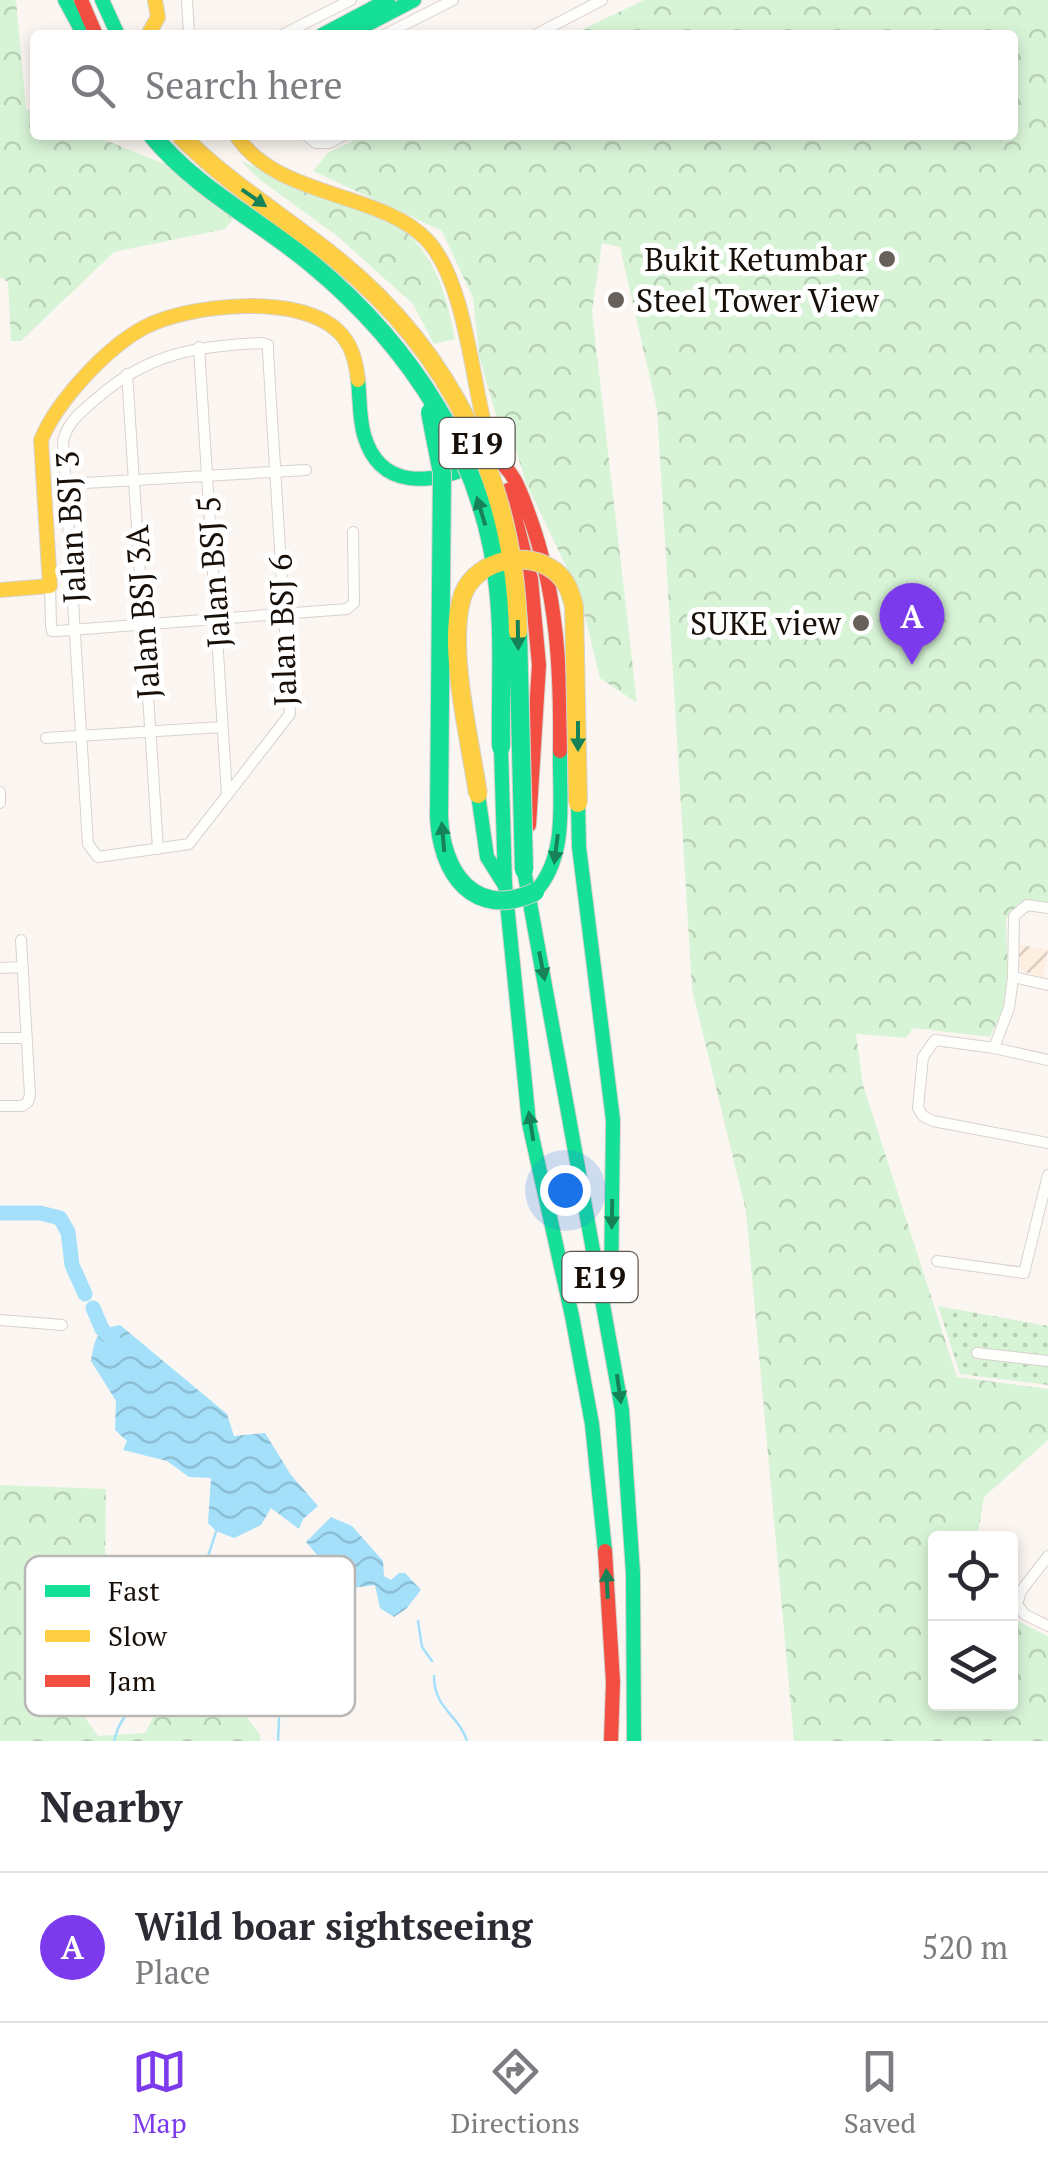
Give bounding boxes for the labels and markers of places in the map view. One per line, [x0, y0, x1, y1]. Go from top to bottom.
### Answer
place label: Bukit Ketumbar [644, 238, 868, 280]
marker: Bukit Ketumbar [876, 248, 898, 270]
place label: Steel Tower View [636, 279, 879, 321]
marker: Steel Tower View [605, 289, 627, 311]
pin: A [880, 582, 944, 665]
place label: SUKE view [690, 602, 842, 644]
marker: SUKE view [850, 612, 872, 634]

